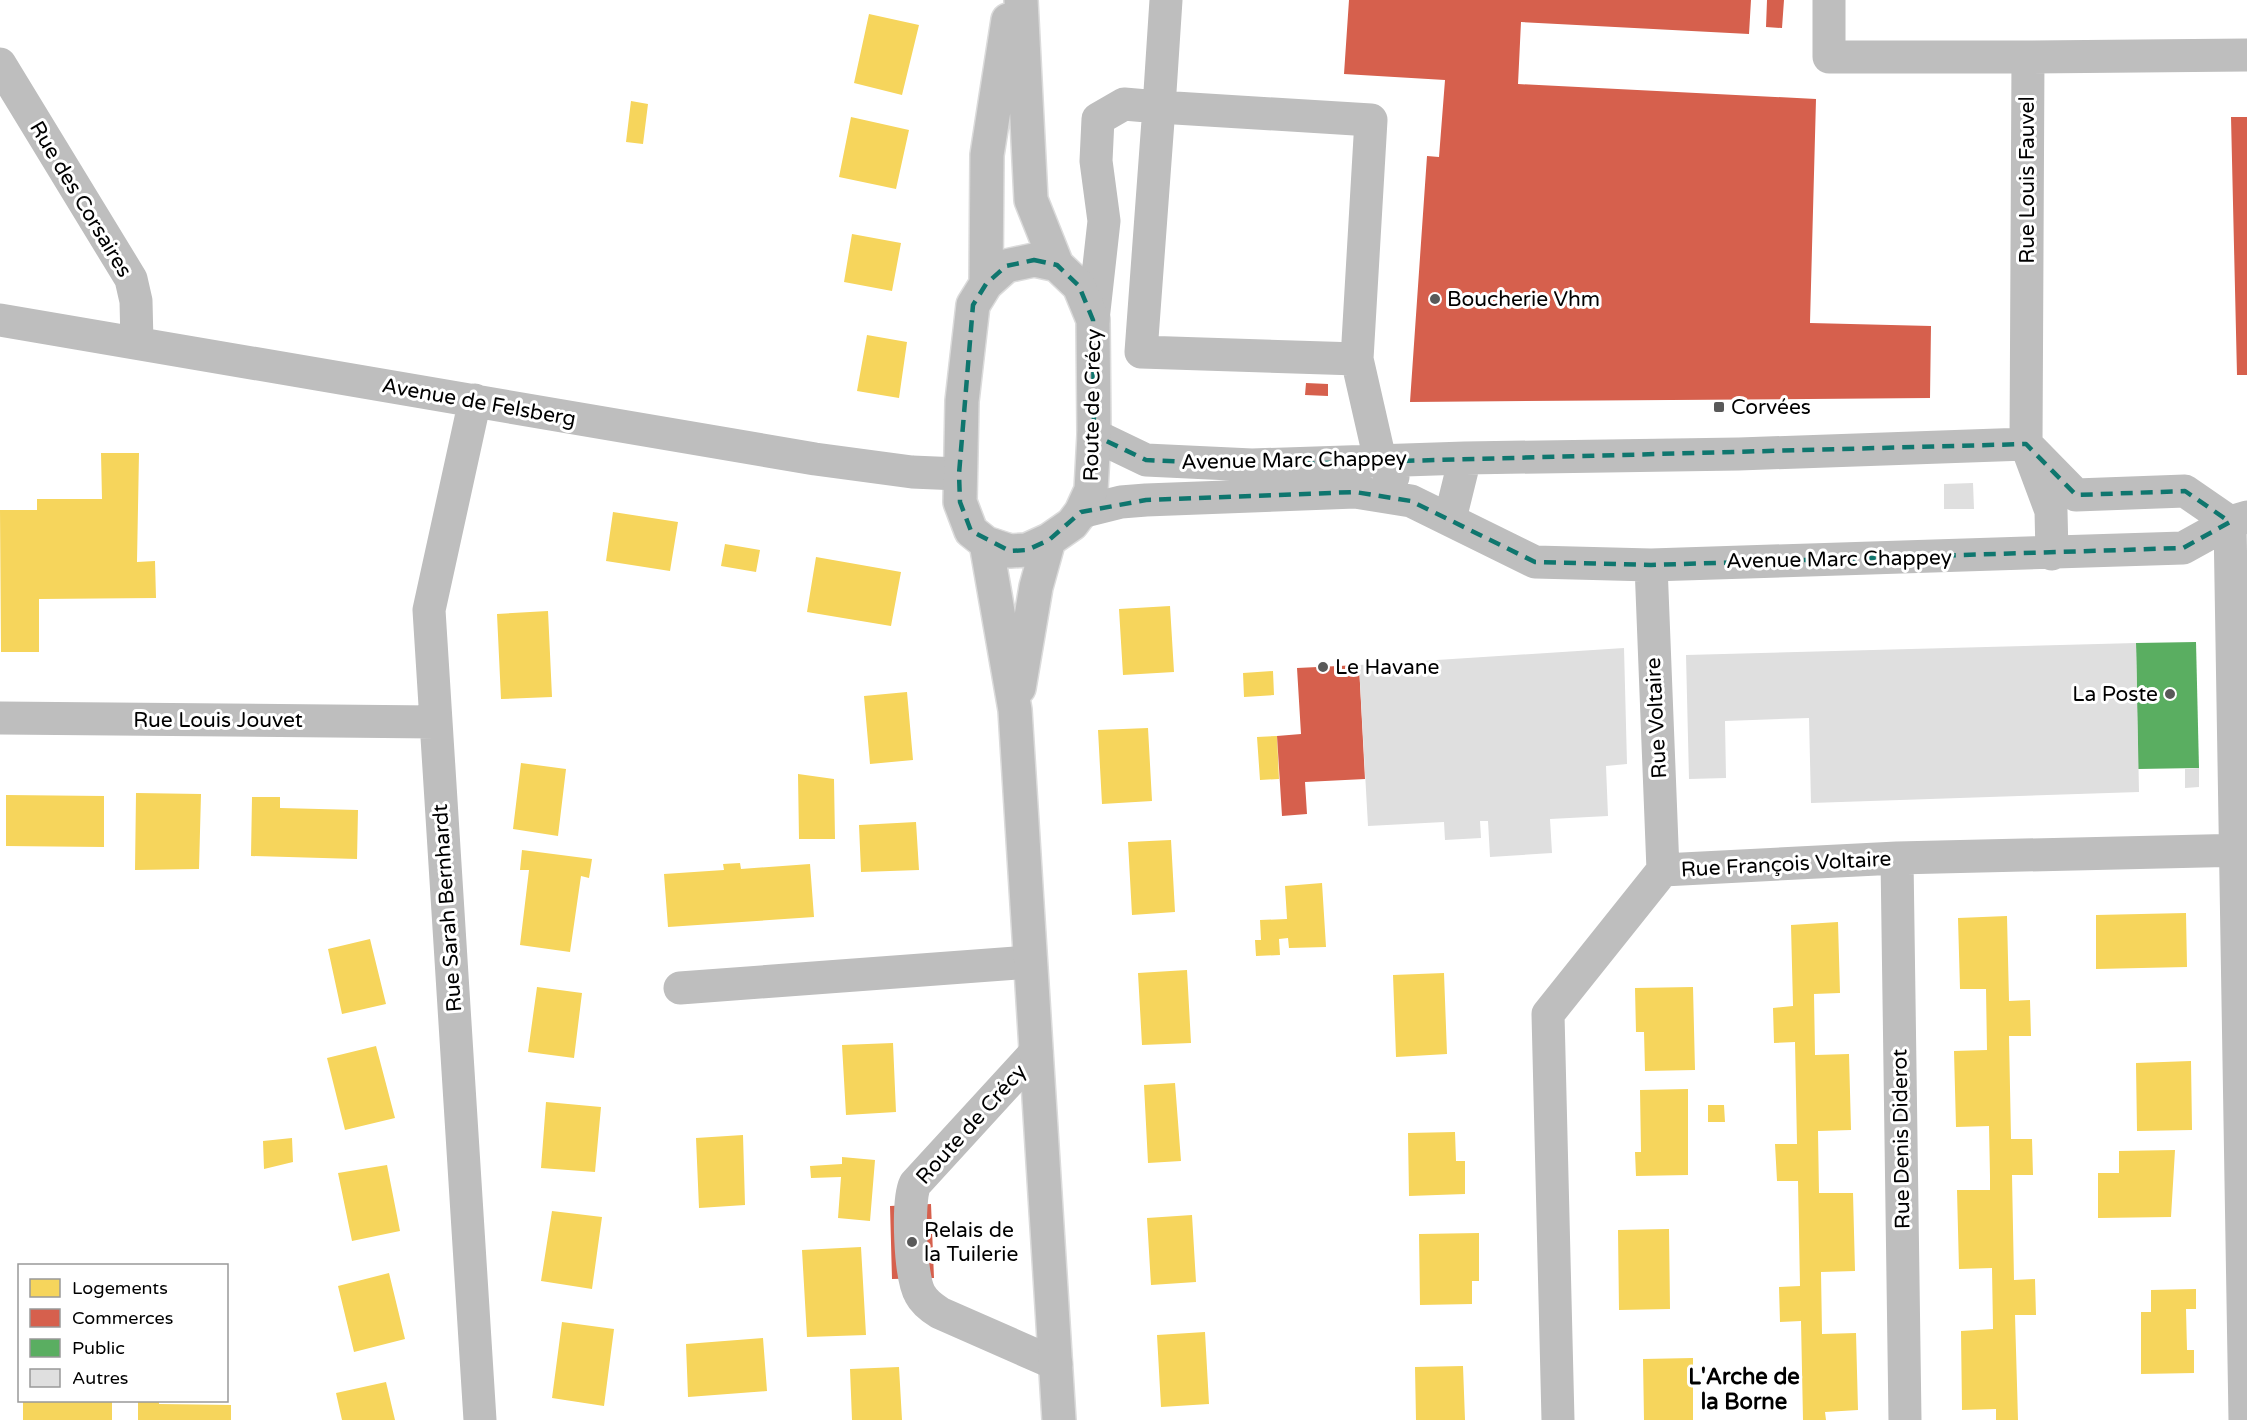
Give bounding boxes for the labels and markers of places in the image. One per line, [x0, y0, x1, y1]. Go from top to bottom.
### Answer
place label: Boucherie Vhm [1447, 287, 1600, 312]
marker: Boucherie Vhm [1428, 292, 1442, 306]
place label: Corvées [1731, 395, 1811, 420]
marker: Corvées [1712, 400, 1726, 414]
place label: Le Havane [1335, 655, 1440, 680]
marker: Le Havane [1316, 660, 1330, 674]
place label: La Poste [2072, 682, 2158, 707]
marker: La Poste [2163, 687, 2177, 701]
place label: Relais de la Tuilerie [924, 1218, 1018, 1267]
marker: Relais de la Tuilerie [905, 1235, 919, 1249]

